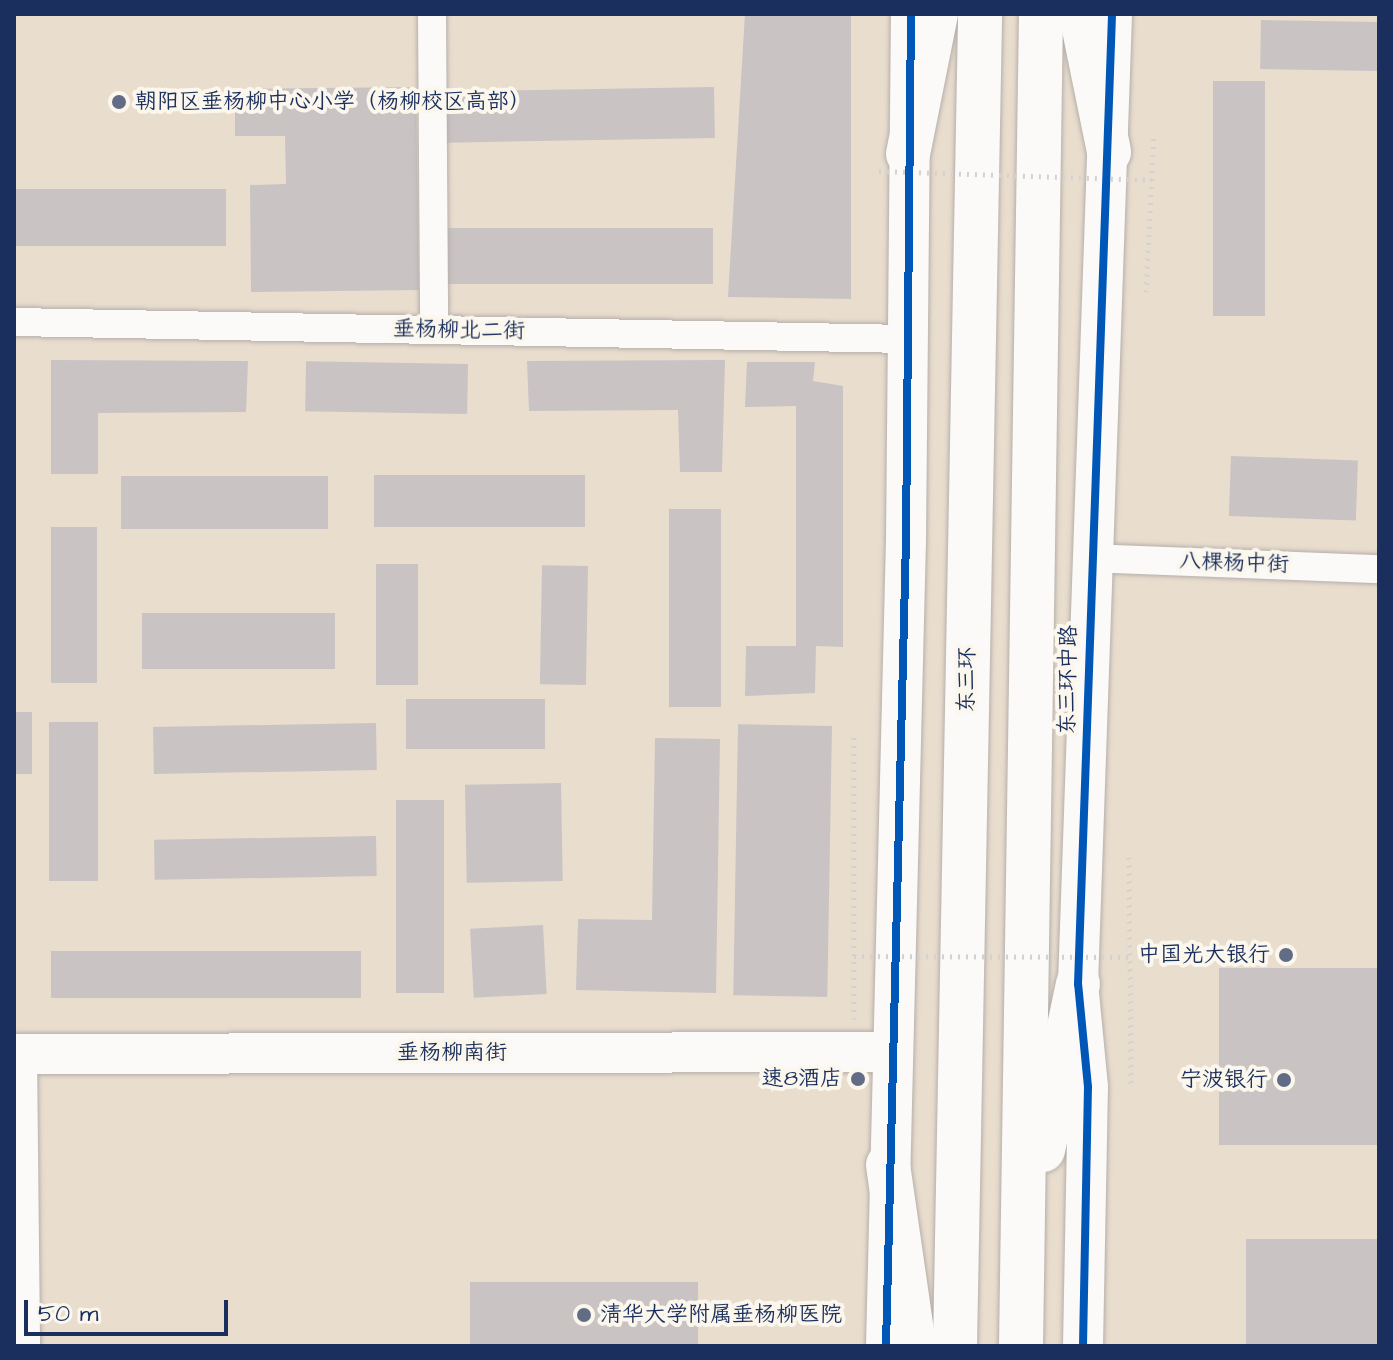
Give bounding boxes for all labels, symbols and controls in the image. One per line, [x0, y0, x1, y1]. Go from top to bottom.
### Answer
place label: 朝阳区垂杨柳中心小学（杨柳校区高部） [135, 89, 531, 115]
marker: 朝阳区垂杨柳中心小学（杨柳校区高部） [110, 93, 128, 111]
street label: 垂杨柳北二街 [393, 316, 525, 344]
street label: 八棵杨中街 [1179, 548, 1289, 578]
street label: 东三环中路 [1054, 625, 1082, 735]
street label: 东三环 [953, 647, 981, 713]
place label: 中国光大银行 [1138, 942, 1270, 968]
marker: 中国光大银行 [1277, 946, 1295, 964]
street label: 垂杨柳南街 [397, 1040, 507, 1066]
place label: 速8酒店 [762, 1066, 842, 1092]
place label: 宁波银行 [1180, 1067, 1268, 1093]
marker: 速8酒店 [849, 1070, 867, 1088]
marker: 宁波银行 [1275, 1071, 1293, 1089]
scale bar [28, 1284, 232, 1334]
text: 50 m [38, 1297, 98, 1331]
place label: 清华大学附属垂杨柳医院 [600, 1302, 842, 1328]
marker: 清华大学附属垂杨柳医院 [575, 1306, 593, 1324]

